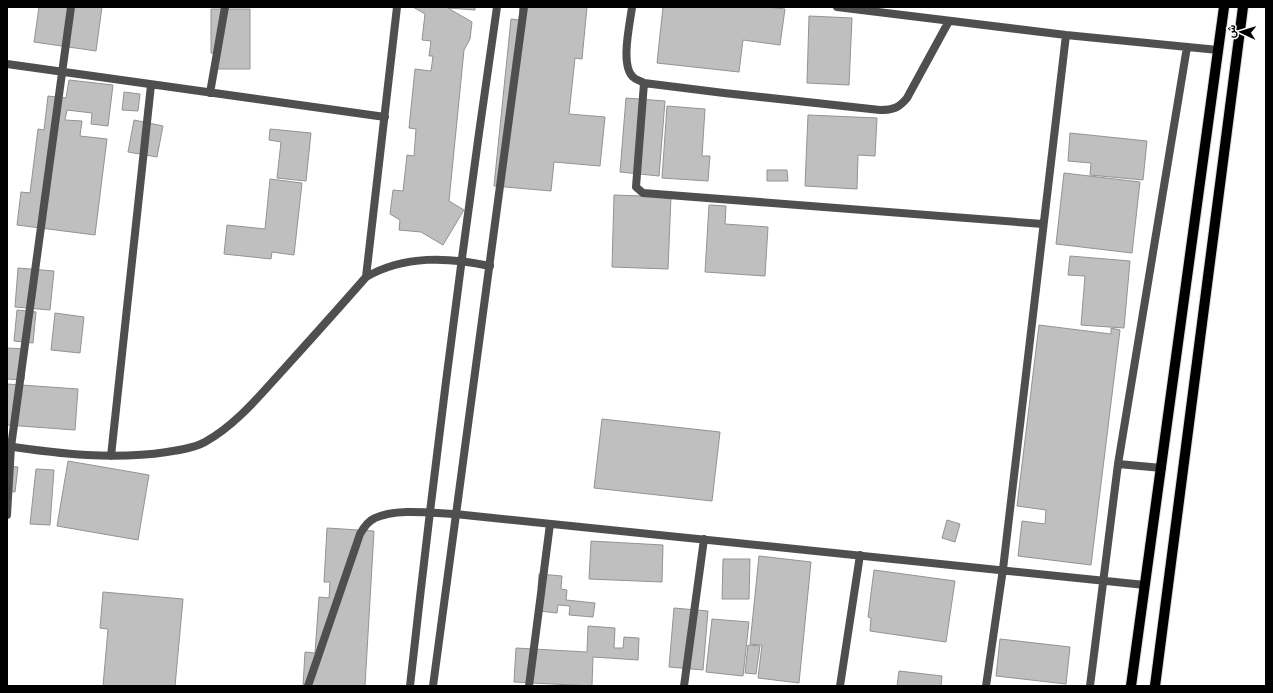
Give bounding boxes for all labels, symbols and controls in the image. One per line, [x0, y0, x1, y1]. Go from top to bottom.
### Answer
north arrow [1221, 12, 1261, 52]
text: ش [1224, 24, 1239, 38]

